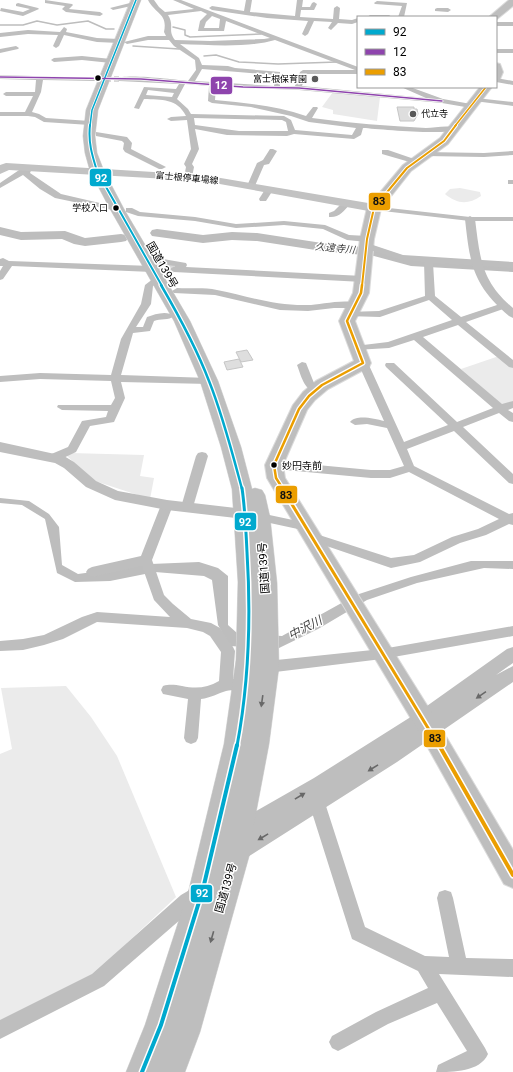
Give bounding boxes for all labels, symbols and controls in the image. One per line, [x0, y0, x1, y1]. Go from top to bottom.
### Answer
legend [357, 16, 497, 88]
text: 92 [393, 25, 407, 39]
text: 12 [393, 45, 407, 59]
text: 83 [393, 65, 407, 79]
unlabelled marker [93, 73, 103, 83]
place label: 富士根保育園 [253, 74, 307, 84]
marker: 富士根保育園 [310, 74, 320, 84]
line badge: 12 [210, 76, 233, 95]
text: 12 [215, 79, 227, 92]
place label: 代立寺 [421, 108, 448, 119]
marker: 代立寺 [408, 109, 418, 119]
line badge: 92 [89, 168, 112, 187]
street label: 富士根停車場線 [155, 170, 220, 186]
text: 92 [95, 172, 107, 185]
line badge: 83 [368, 192, 391, 211]
text: 83 [373, 195, 385, 208]
place label: 学校入口 [72, 203, 108, 213]
marker: 学校入口 [111, 203, 121, 213]
street label: 国道139号 [143, 239, 181, 291]
water label: 久遠寺川 [315, 240, 356, 256]
marker: 妙円寺前 [269, 460, 279, 470]
place label: 妙円寺前 [282, 460, 322, 471]
line badge: 83 [275, 485, 298, 504]
text: 83 [280, 489, 292, 502]
line badge: 92 [234, 512, 257, 531]
text: 92 [239, 516, 251, 529]
street label: 国道139号 [256, 542, 272, 594]
water label: 中沢川 [286, 612, 326, 643]
one-way arrow [476, 691, 486, 699]
one-way arrow [259, 695, 265, 707]
line badge: 83 [423, 729, 446, 748]
text: 83 [429, 732, 441, 745]
one-way arrow [367, 764, 379, 771]
one-way arrow [295, 793, 306, 800]
one-way arrow [257, 833, 269, 840]
street label: 国道139号 [213, 861, 239, 915]
line badge: 92 [190, 884, 213, 903]
text: 92 [196, 887, 208, 900]
one-way arrow [209, 931, 215, 943]

